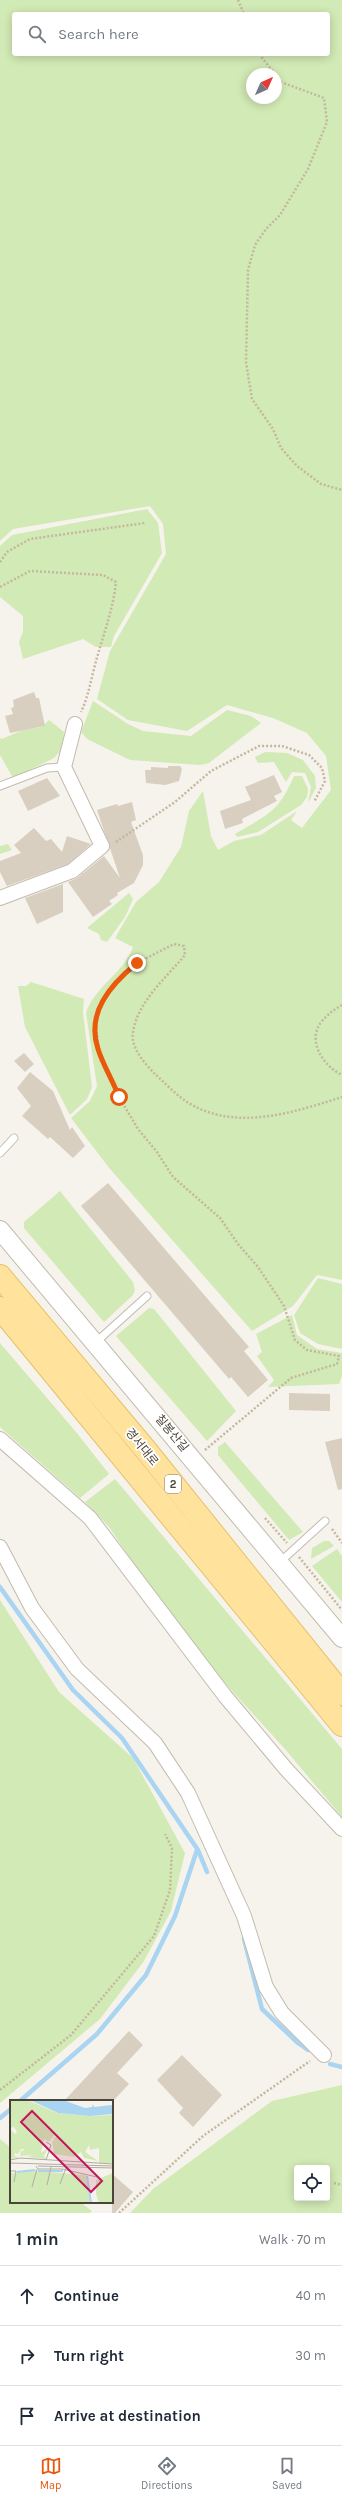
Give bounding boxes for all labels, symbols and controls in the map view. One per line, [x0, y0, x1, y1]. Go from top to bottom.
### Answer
search box [12, 12, 330, 56]
icon: search [26, 23, 48, 45]
text: Search here [58, 25, 139, 43]
north arrow [246, 68, 282, 104]
route end [128, 954, 146, 972]
route start [110, 1088, 128, 1106]
street label: 칠봉산길 [152, 1412, 192, 1454]
street label: 경서대로 [123, 1425, 161, 1469]
road number: 2 [165, 1475, 181, 1493]
inset map [10, 2100, 113, 2203]
map controls [294, 2165, 330, 2201]
button: locate [294, 2165, 330, 2201]
text: 1 min [16, 2229, 59, 2249]
text: Walk · 70 m [259, 2232, 326, 2247]
icon: ahead [16, 2285, 38, 2307]
text: Continue [54, 2287, 119, 2305]
text: 40 m [296, 2288, 326, 2303]
icon: right [16, 2345, 38, 2367]
text: Turn right [54, 2347, 124, 2365]
text: 30 m [295, 2348, 326, 2363]
icon: arrive [16, 2405, 38, 2427]
text: Arrive at destination [54, 2407, 201, 2425]
tab: Map [40, 2455, 62, 2492]
tab: Directions [141, 2455, 193, 2492]
tab: Saved [272, 2455, 302, 2492]

